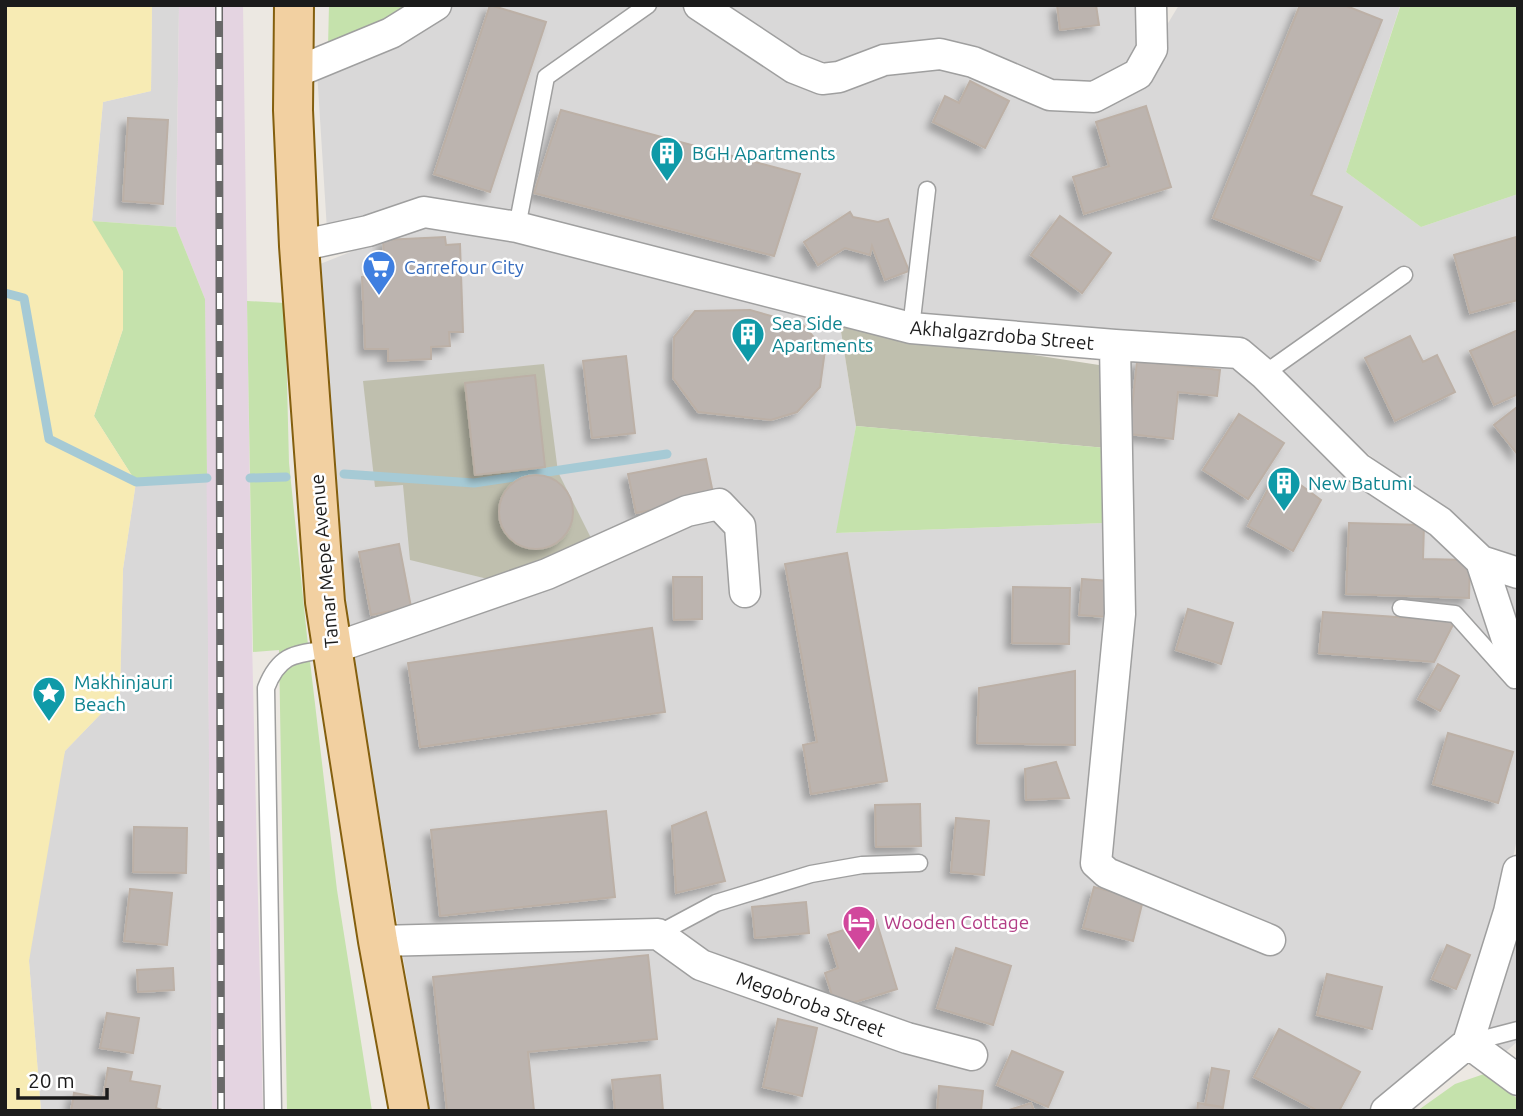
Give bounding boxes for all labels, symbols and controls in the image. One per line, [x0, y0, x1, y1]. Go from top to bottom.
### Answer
building icon: BGH Apartments [648, 134, 686, 183]
place label: BGH Apartments [692, 142, 836, 164]
supermarket icon: Carrefour City [360, 248, 398, 297]
place label: Carrefour City [404, 256, 524, 278]
place label: Sea Side Apartments [772, 312, 873, 356]
building icon: Sea Side Apartments [729, 315, 767, 364]
street label: Akhalgazrdoba Street [909, 316, 1095, 354]
building icon: New Batumi [1265, 464, 1303, 513]
place label: New Batumi [1308, 472, 1412, 494]
street label: Tamar Mepe Avenue [305, 473, 343, 649]
place label: Makhinjauri Beach [74, 671, 173, 715]
place icon: Makhinjauri Beach [30, 674, 68, 723]
hotel icon: Wooden Cottage [840, 903, 878, 952]
place label: Wooden Cottage [884, 911, 1029, 933]
street label: Megobroba Street [734, 967, 889, 1041]
scale bar [18, 1056, 107, 1100]
text: 20 m [28, 1068, 75, 1092]

